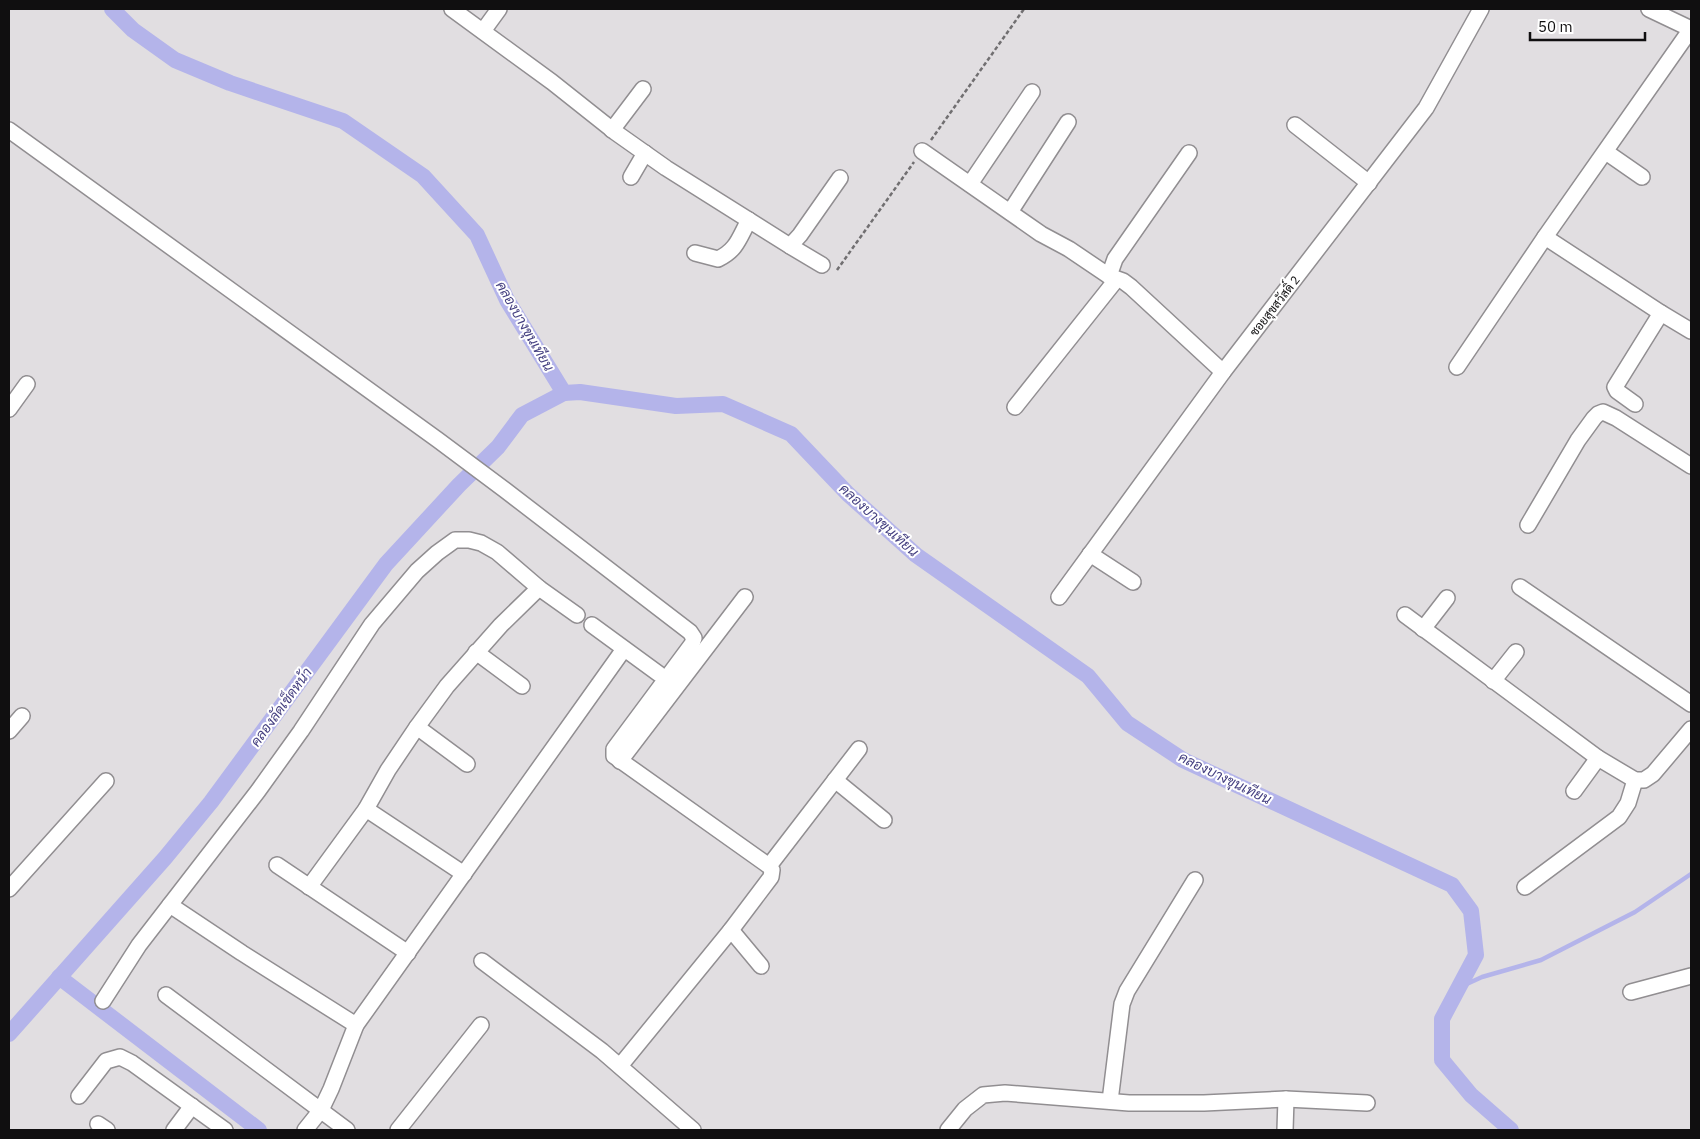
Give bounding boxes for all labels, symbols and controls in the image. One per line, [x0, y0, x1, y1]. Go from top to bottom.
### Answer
scale bar [1530, 10, 1645, 42]
text: 50 m [1538, 17, 1573, 36]
street label: ซอยสุขสวัสดิ์ 2 [1244, 270, 1304, 340]
water label: คลองบางขุนเทียน [491, 278, 558, 375]
water label: คลองบางขุนเทียน [835, 480, 923, 561]
water label: คลองลัดเช็ดหน้า [246, 664, 316, 750]
water label: คลองบางขุนเทียน [1175, 748, 1274, 809]

